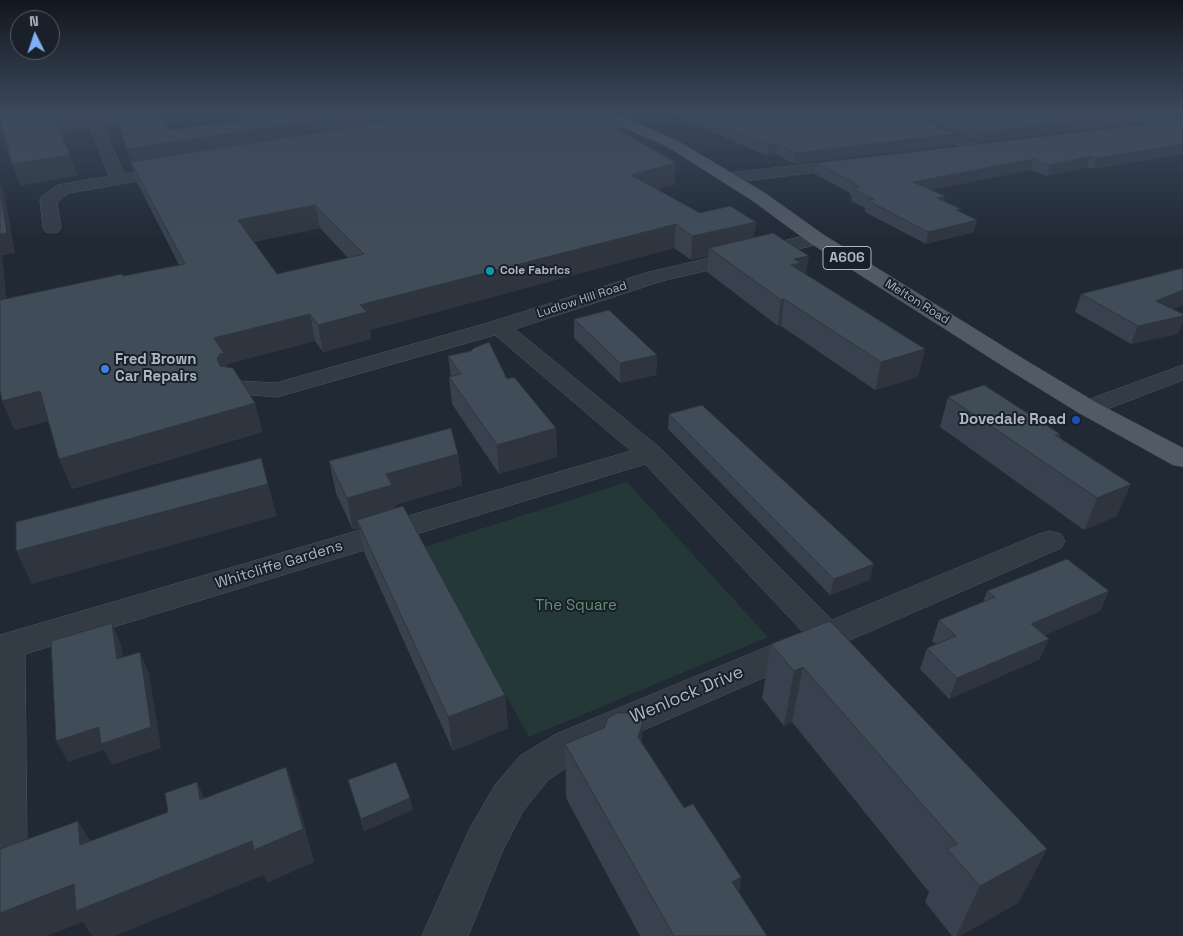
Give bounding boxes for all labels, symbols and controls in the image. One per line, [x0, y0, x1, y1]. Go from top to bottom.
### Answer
north arrow [10, 10, 60, 60]
text: N [29, 12, 39, 30]
road number: A606 [823, 247, 871, 270]
place label: Cole Fabrics [500, 264, 570, 278]
marker: Cole Fabrics [484, 265, 496, 277]
street label: Melton Road [882, 277, 952, 327]
street label: Ludlow Hill Road [535, 279, 629, 321]
place label: Fred Brown Car Repairs [115, 351, 197, 386]
marker: Fred Brown Car Repairs [99, 363, 111, 375]
place label: Dovedale Road [959, 411, 1066, 429]
marker: Dovedale Road [1070, 414, 1082, 426]
street label: Whitcliffe Gardens [213, 537, 345, 593]
park label: The Square [535, 597, 617, 615]
street label: Wenlock Drive [627, 661, 747, 729]

